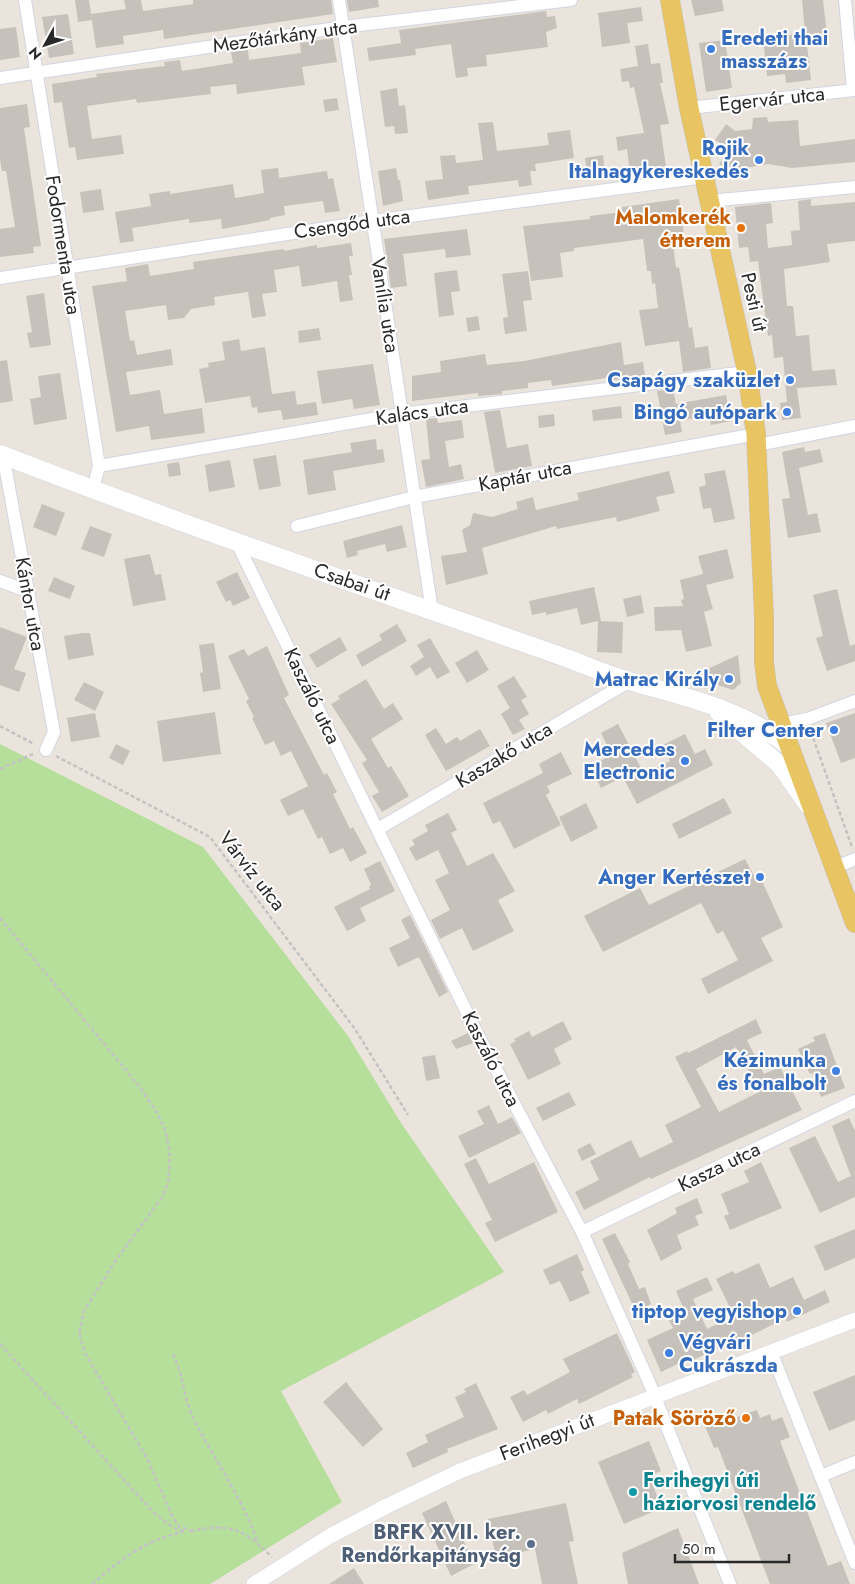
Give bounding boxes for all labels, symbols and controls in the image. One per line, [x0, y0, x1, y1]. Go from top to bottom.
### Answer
street label: Mezőtárkány utca [211, 11, 359, 61]
north arrow [20, 20, 70, 70]
place label: Eredeti thai masszázs [721, 24, 828, 76]
text: N [24, 43, 46, 64]
marker: Eredeti thai masszázs [705, 43, 717, 55]
street label: Egervár utca [718, 79, 826, 119]
place label: Rojik Italnagykereskedés [568, 134, 749, 186]
marker: Rojik Italnagykereskedés [753, 154, 765, 166]
street label: Fodormenta utca [38, 173, 88, 317]
street label: Csengőd utca [292, 202, 412, 246]
place label: Malomkerék étterem [615, 203, 731, 255]
marker: Malomkerék étterem [735, 222, 747, 234]
street label: Vanília utca [363, 255, 407, 355]
street label: Pesti út [733, 269, 775, 335]
place label: Csapágy szaküzlet [607, 366, 781, 395]
marker: Csapágy szaküzlet [784, 374, 796, 386]
street label: Kalács utca [374, 391, 470, 433]
place label: Bingó autópark [633, 398, 777, 427]
marker: Bingó autópark [781, 406, 793, 418]
street label: Kaptár utca [476, 453, 574, 499]
street label: Kántor utca [8, 555, 52, 653]
street label: Csabai út [310, 555, 394, 609]
street label: Kaszáló utca [276, 643, 348, 749]
place label: Matrac Király [595, 665, 720, 694]
marker: Matrac Király [723, 673, 735, 685]
street label: Kaszakő utca [450, 715, 558, 795]
place label: Filter Center [707, 716, 825, 745]
marker: Filter Center [828, 724, 840, 736]
place label: Mercedes Electronic [583, 735, 675, 787]
marker: Mercedes Electronic [679, 755, 691, 767]
street label: Várvíz utca [212, 825, 292, 917]
place label: Anger Kertészet [597, 863, 751, 892]
marker: Anger Kertészet [754, 871, 766, 883]
street label: Kaszáló utca [454, 1006, 528, 1112]
place label: Kézimunka és fonalbolt [717, 1046, 827, 1098]
marker: Kézimunka és fonalbolt [830, 1065, 842, 1077]
street label: Kasza utca [673, 1135, 765, 1199]
place label: tiptop vegyishop [632, 1297, 787, 1326]
marker: tiptop vegyishop [791, 1305, 803, 1317]
place label: Végvári Cukrászda [678, 1328, 778, 1380]
marker: Végvári Cukrászda [663, 1347, 675, 1359]
place label: Patak Söröző [613, 1404, 736, 1433]
street label: Ferihegyi út [495, 1406, 599, 1468]
marker: Patak Söröző [740, 1412, 752, 1424]
place label: Ferihegyi úti háziorvosi rendelő [643, 1466, 817, 1518]
marker: Ferihegyi úti háziorvosi rendelő [627, 1486, 639, 1498]
place label: BRFK XVII. ker. Rendőrkapitányság [341, 1518, 521, 1570]
scale bar [675, 1532, 789, 1564]
marker: BRFK XVII. ker. Rendőrkapitányság [525, 1538, 537, 1550]
text: 50 m [682, 1538, 716, 1560]

